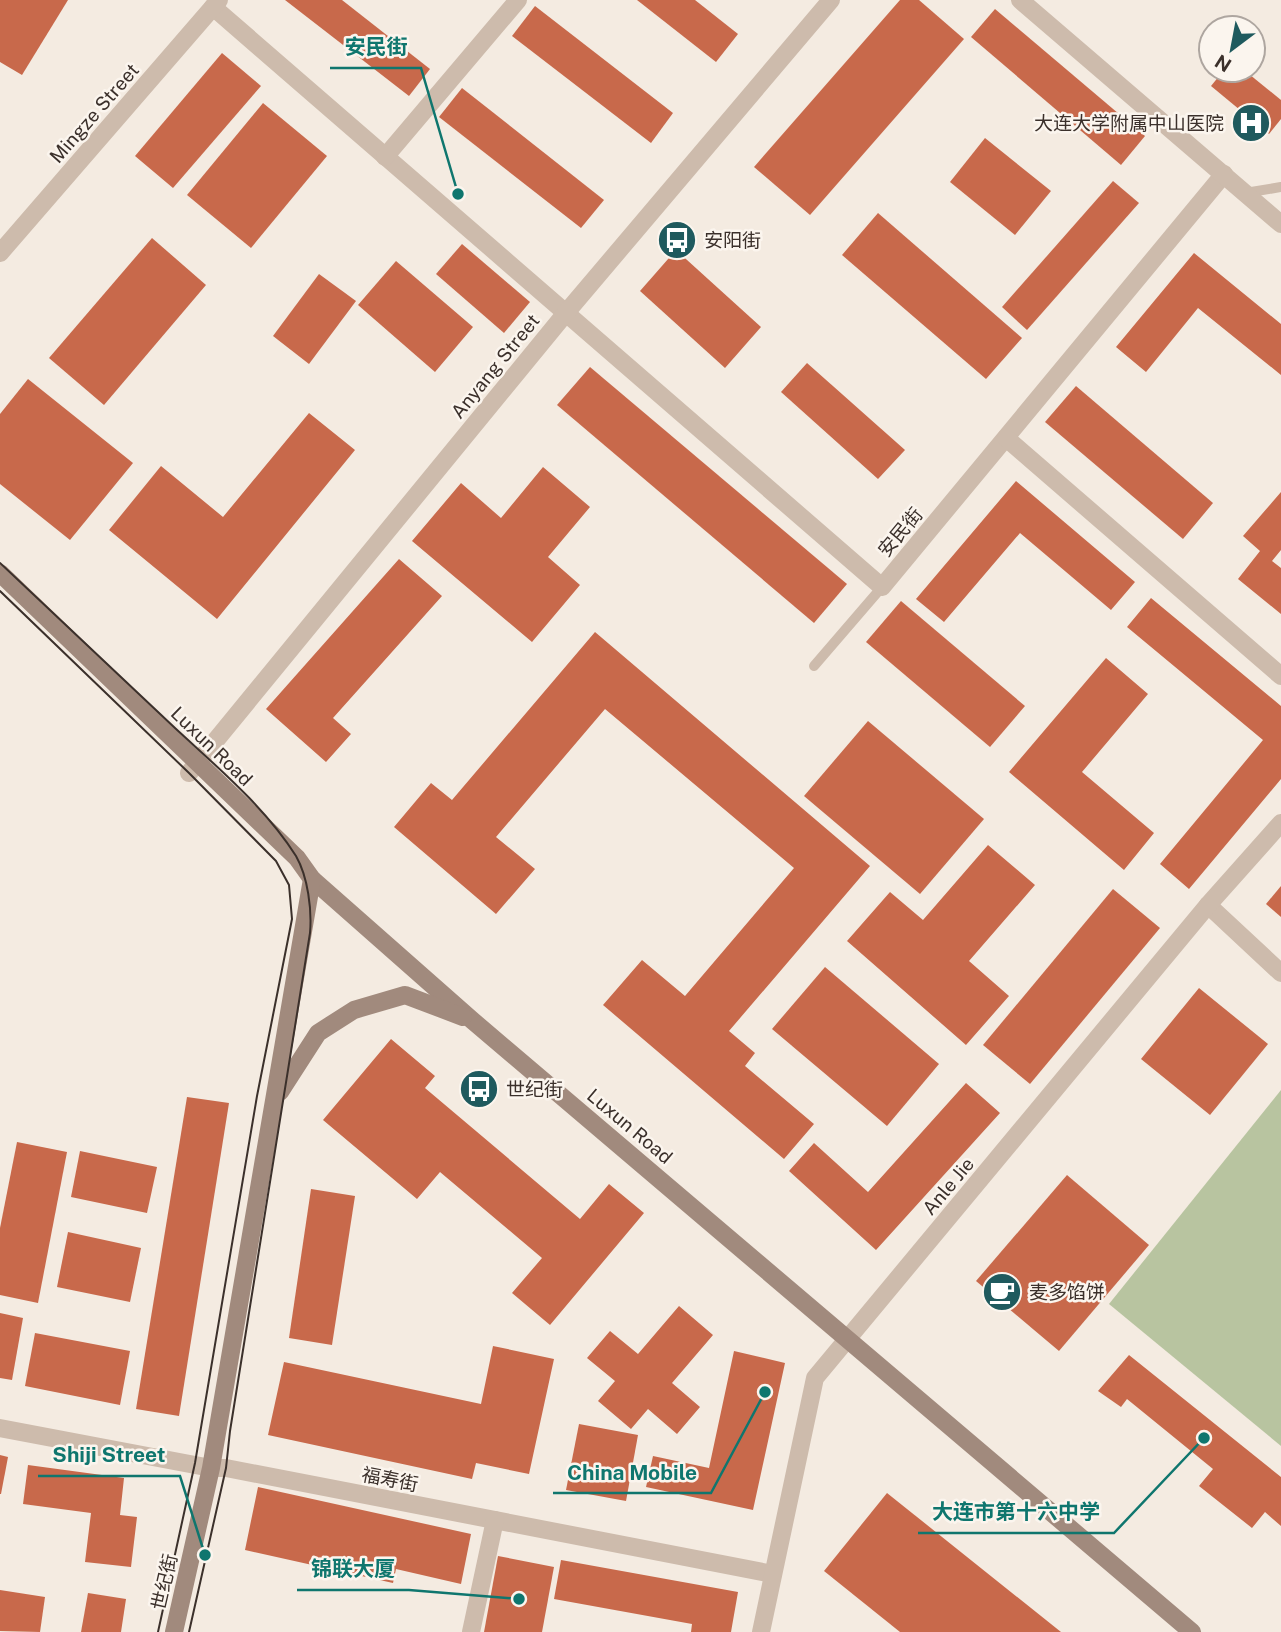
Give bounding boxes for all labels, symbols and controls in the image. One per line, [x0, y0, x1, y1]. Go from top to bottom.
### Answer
north arrow [1197, 14, 1267, 84]
callout: 安民街 [330, 26, 421, 68]
text: 安民街 [345, 34, 408, 59]
text: N [1211, 50, 1235, 77]
street label: Mingze Street [45, 59, 143, 167]
hospital icon: 大连大学附属中山医院 [1230, 102, 1272, 144]
place label: 大连大学附属中山医院 [1034, 112, 1224, 134]
bus stop icon: 安阳街 [656, 219, 698, 261]
place label: 安阳街 [704, 229, 761, 251]
street label: Anyang Street [446, 310, 544, 422]
street label: 安民街 [873, 503, 927, 561]
street label: Luxun Road [167, 702, 257, 790]
bus stop icon: 世纪街 [458, 1068, 500, 1110]
place label: 世纪街 [506, 1078, 563, 1100]
street label: Luxun Road [583, 1084, 677, 1168]
street label: Anle Jie [918, 1153, 978, 1219]
cafe icon: 麦多馅饼 [981, 1271, 1023, 1313]
place label: 麦多馅饼 [1029, 1281, 1105, 1303]
callout: Shiji Street [38, 1434, 180, 1476]
text: Shiji Street [52, 1442, 166, 1467]
callout: China Mobile [553, 1451, 711, 1493]
text: China Mobile [567, 1460, 697, 1485]
street label: 福寿街 [360, 1463, 420, 1495]
callout: 大连市第十六中学 [918, 1491, 1114, 1533]
text: 大连市第十六中学 [932, 1499, 1100, 1524]
callout: 锦联大厦 [297, 1548, 409, 1590]
street label: 世纪街 [147, 1552, 181, 1612]
text: 锦联大厦 [311, 1556, 395, 1581]

